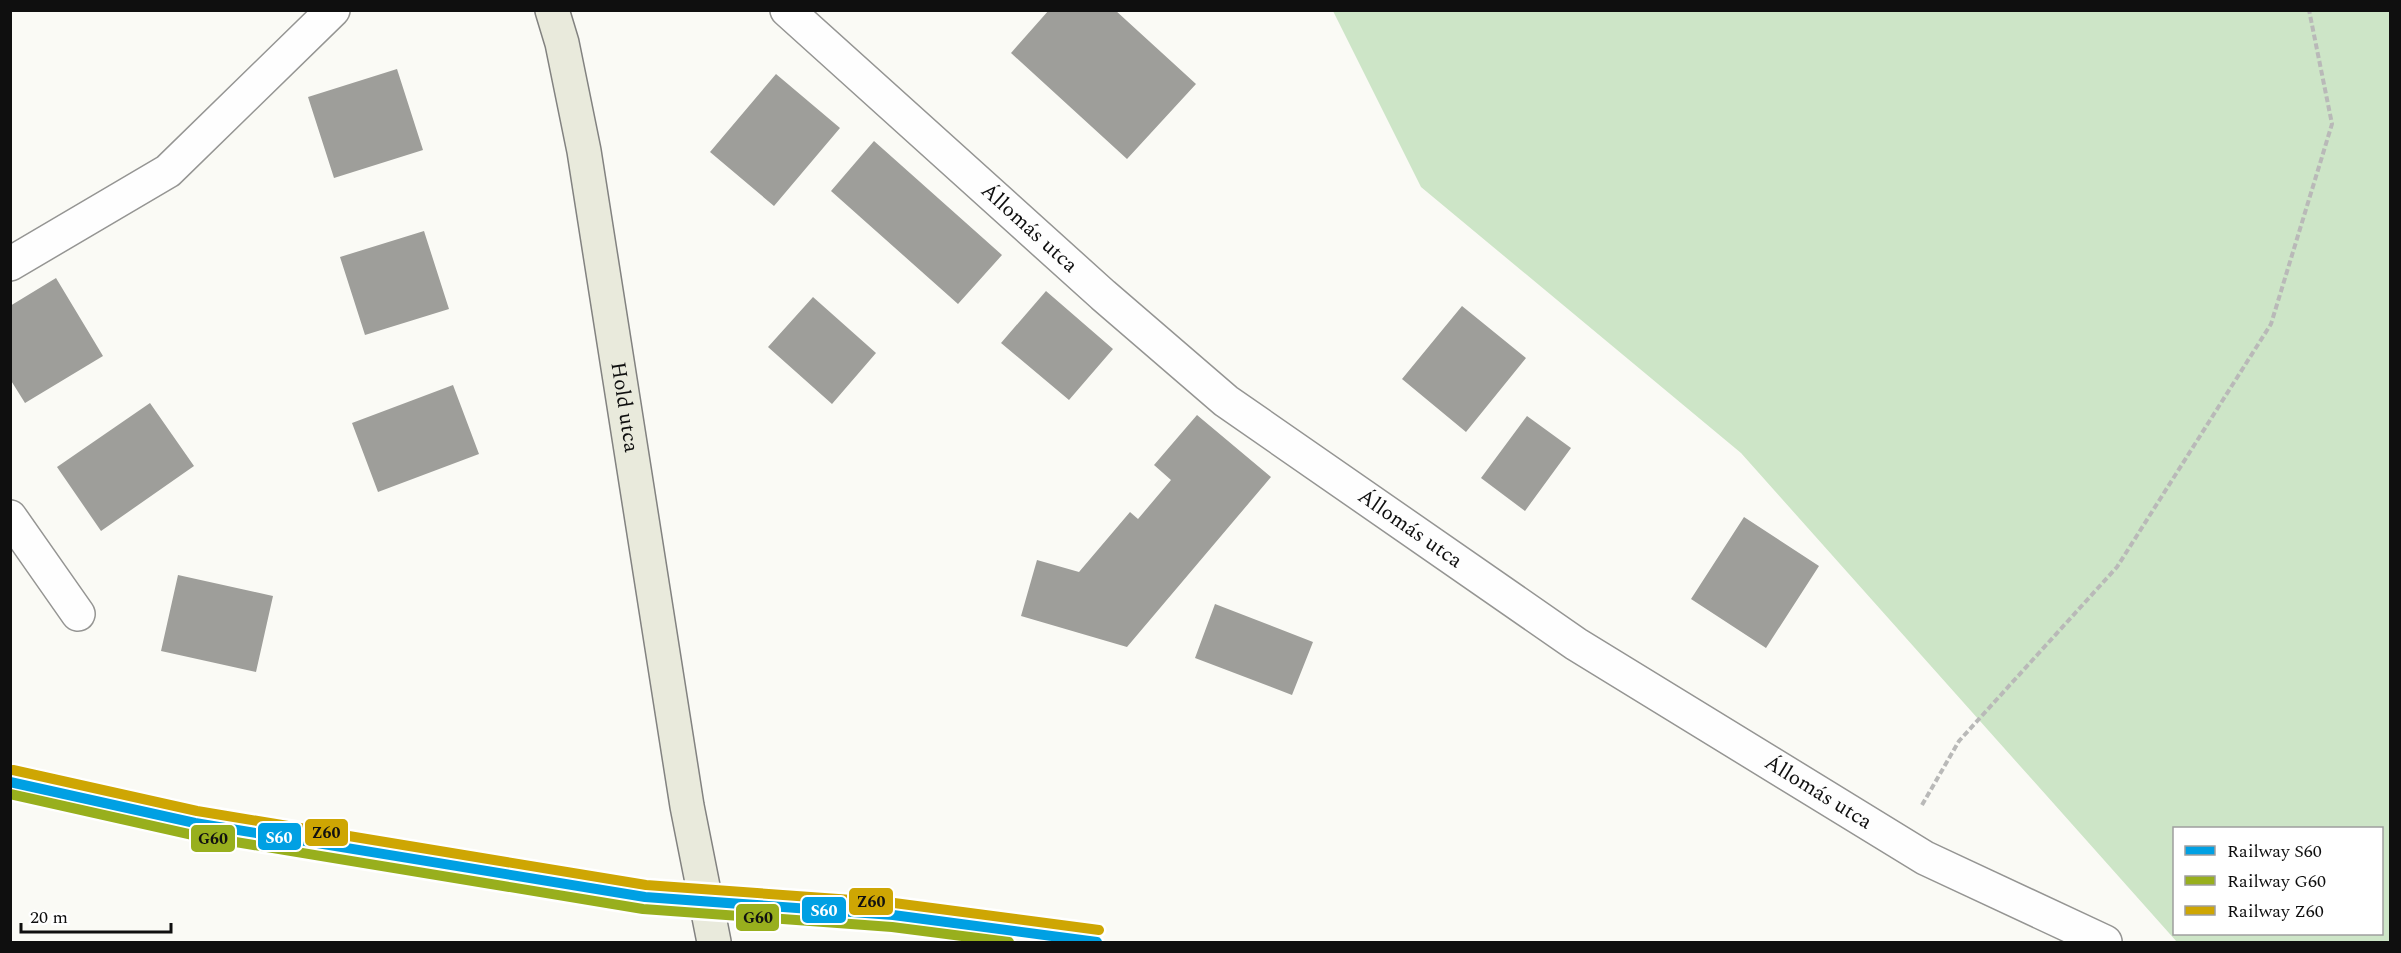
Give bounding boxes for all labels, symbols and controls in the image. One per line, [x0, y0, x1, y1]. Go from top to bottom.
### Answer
street label: Állomás utca [973, 176, 1085, 281]
street label: Hold utca [601, 360, 647, 455]
street label: Állomás utca [1351, 481, 1470, 577]
street label: Állomás utca [1758, 747, 1879, 838]
line badge: Z60 [304, 818, 349, 847]
text: Z60 [311, 821, 341, 845]
line badge: S60 [257, 822, 302, 851]
line badge: G60 [190, 824, 236, 853]
text: S60 [265, 826, 293, 850]
text: G60 [198, 827, 228, 851]
legend [2173, 827, 2383, 935]
text: Railway S60 [2227, 838, 2322, 865]
text: Railway G60 [2227, 868, 2326, 895]
line badge: Z60 [848, 887, 894, 916]
text: Z60 [856, 890, 886, 914]
scale bar [21, 896, 171, 934]
line badge: S60 [801, 896, 847, 924]
text: Railway Z60 [2227, 898, 2324, 925]
text: S60 [810, 899, 838, 923]
line badge: G60 [735, 903, 780, 932]
text: 20 m [30, 904, 68, 931]
text: G60 [743, 906, 773, 930]

